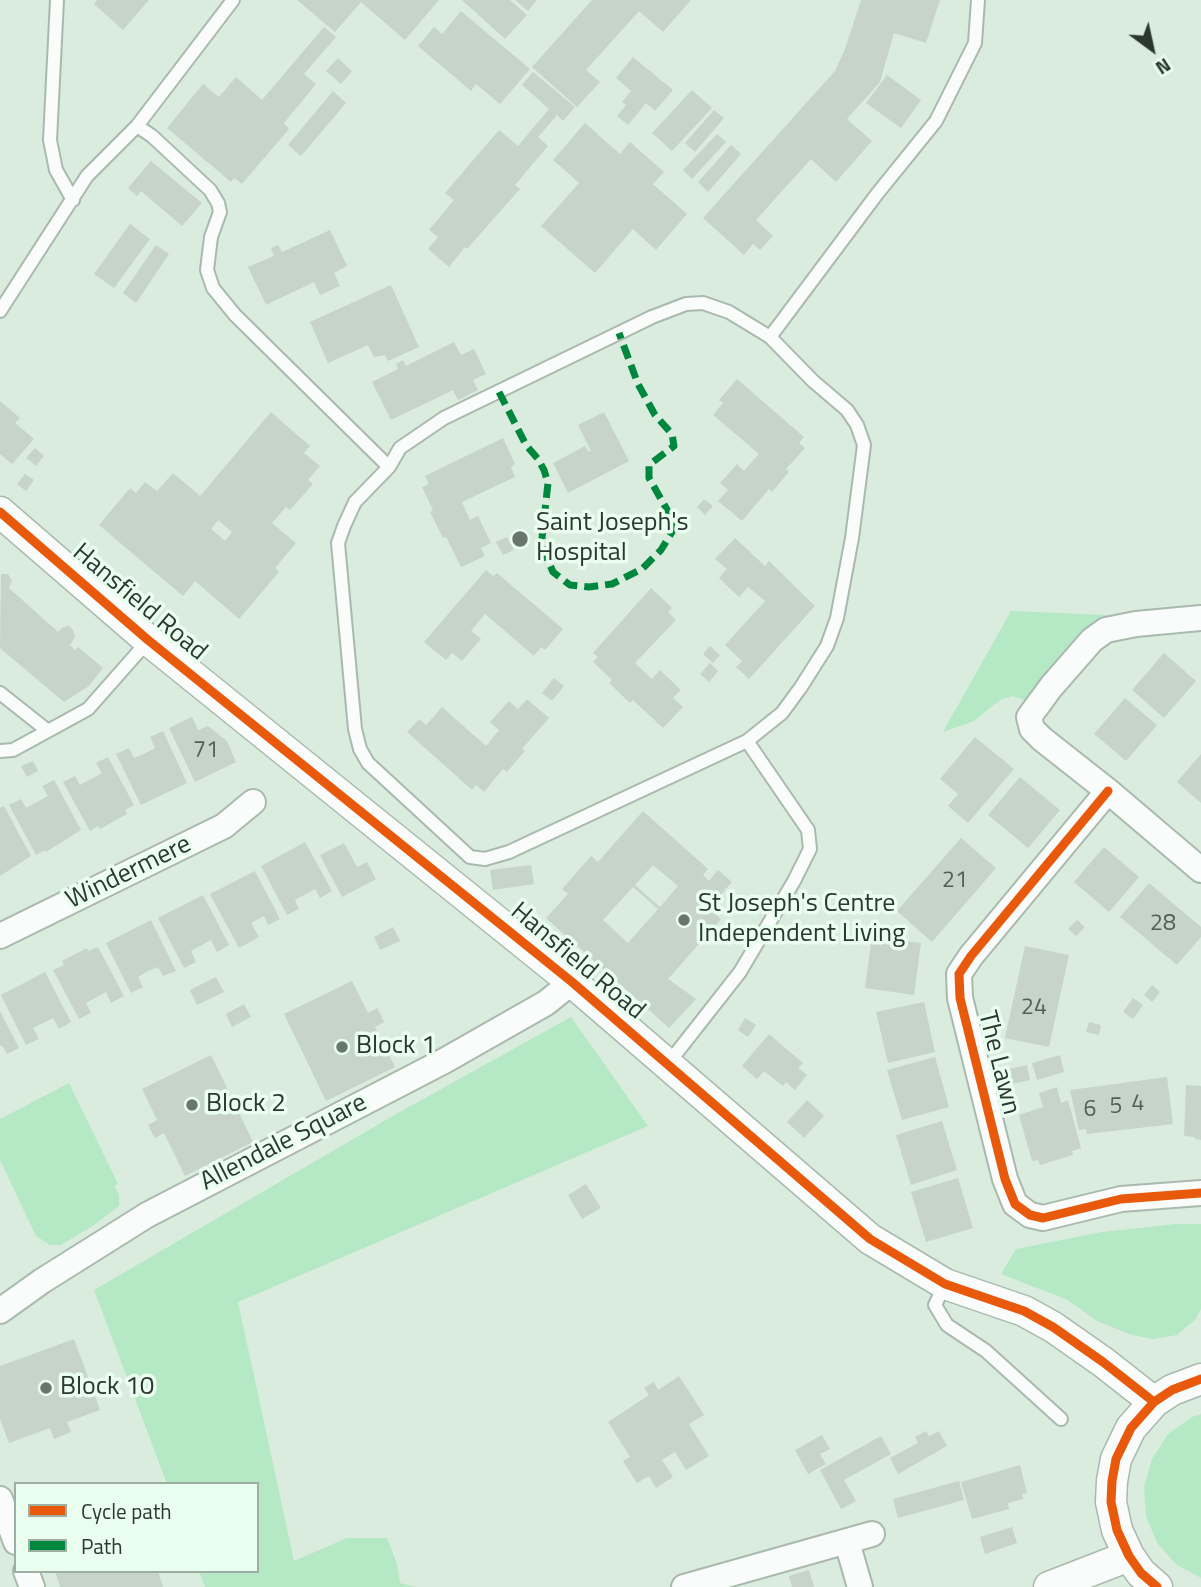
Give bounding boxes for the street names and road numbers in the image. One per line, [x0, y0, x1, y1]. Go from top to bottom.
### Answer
street label: Hansfield Road [65, 538, 213, 668]
street label: Windermere [61, 829, 197, 917]
street label: Hansfield Road [503, 897, 651, 1027]
street label: The Lawn [970, 1008, 1026, 1118]
street label: Allendale Square [196, 1088, 372, 1198]

